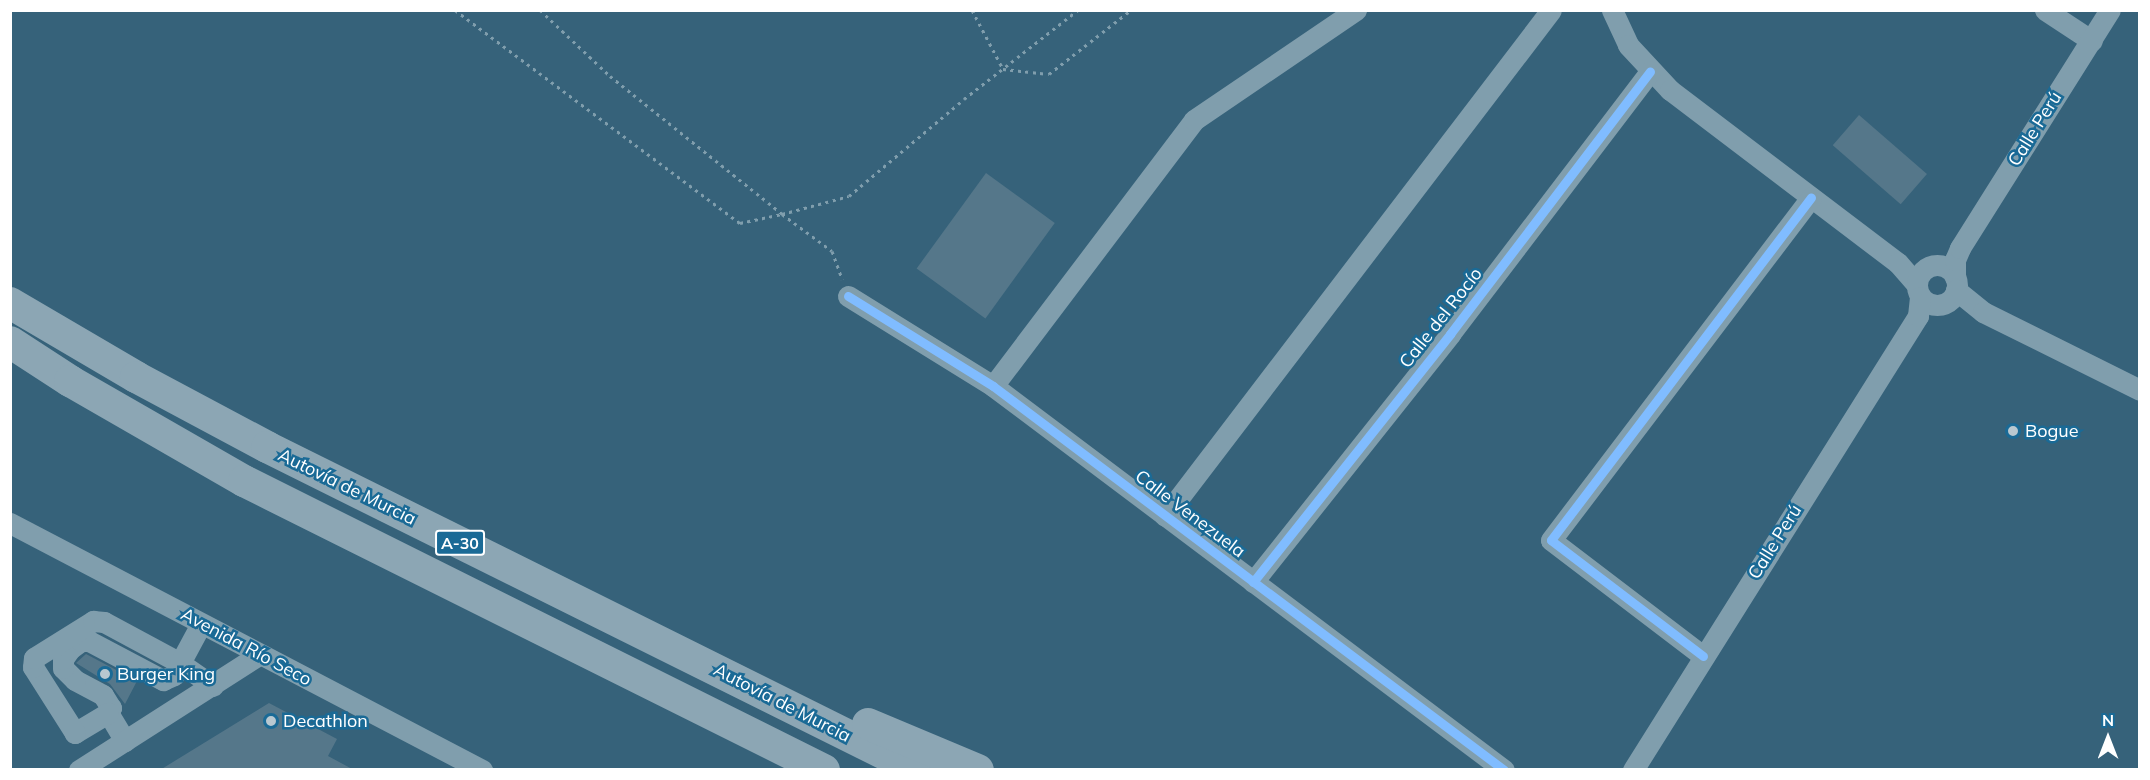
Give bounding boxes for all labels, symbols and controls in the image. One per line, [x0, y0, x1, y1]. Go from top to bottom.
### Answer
street label: Calle Perú [2004, 88, 2066, 170]
street label: Calle del Rocío [1395, 263, 1487, 373]
place label: Bogue [2025, 420, 2079, 442]
marker: Bogue [2006, 424, 2020, 438]
street label: Autovía de Murcia [274, 444, 420, 530]
street label: Calle Venezuela [1131, 466, 1249, 562]
street label: Calle Perú [1744, 501, 1806, 583]
road number: A-30 [434, 530, 486, 556]
street label: Avenida Río Seco [177, 603, 315, 691]
street label: Autovía de Murcia [710, 659, 854, 747]
place label: Burger King [117, 663, 215, 685]
marker: Burger King [98, 667, 112, 681]
north arrow [2078, 708, 2138, 768]
place label: Decathlon [283, 710, 368, 732]
text: N [2102, 710, 2114, 730]
marker: Decathlon [264, 714, 278, 728]

